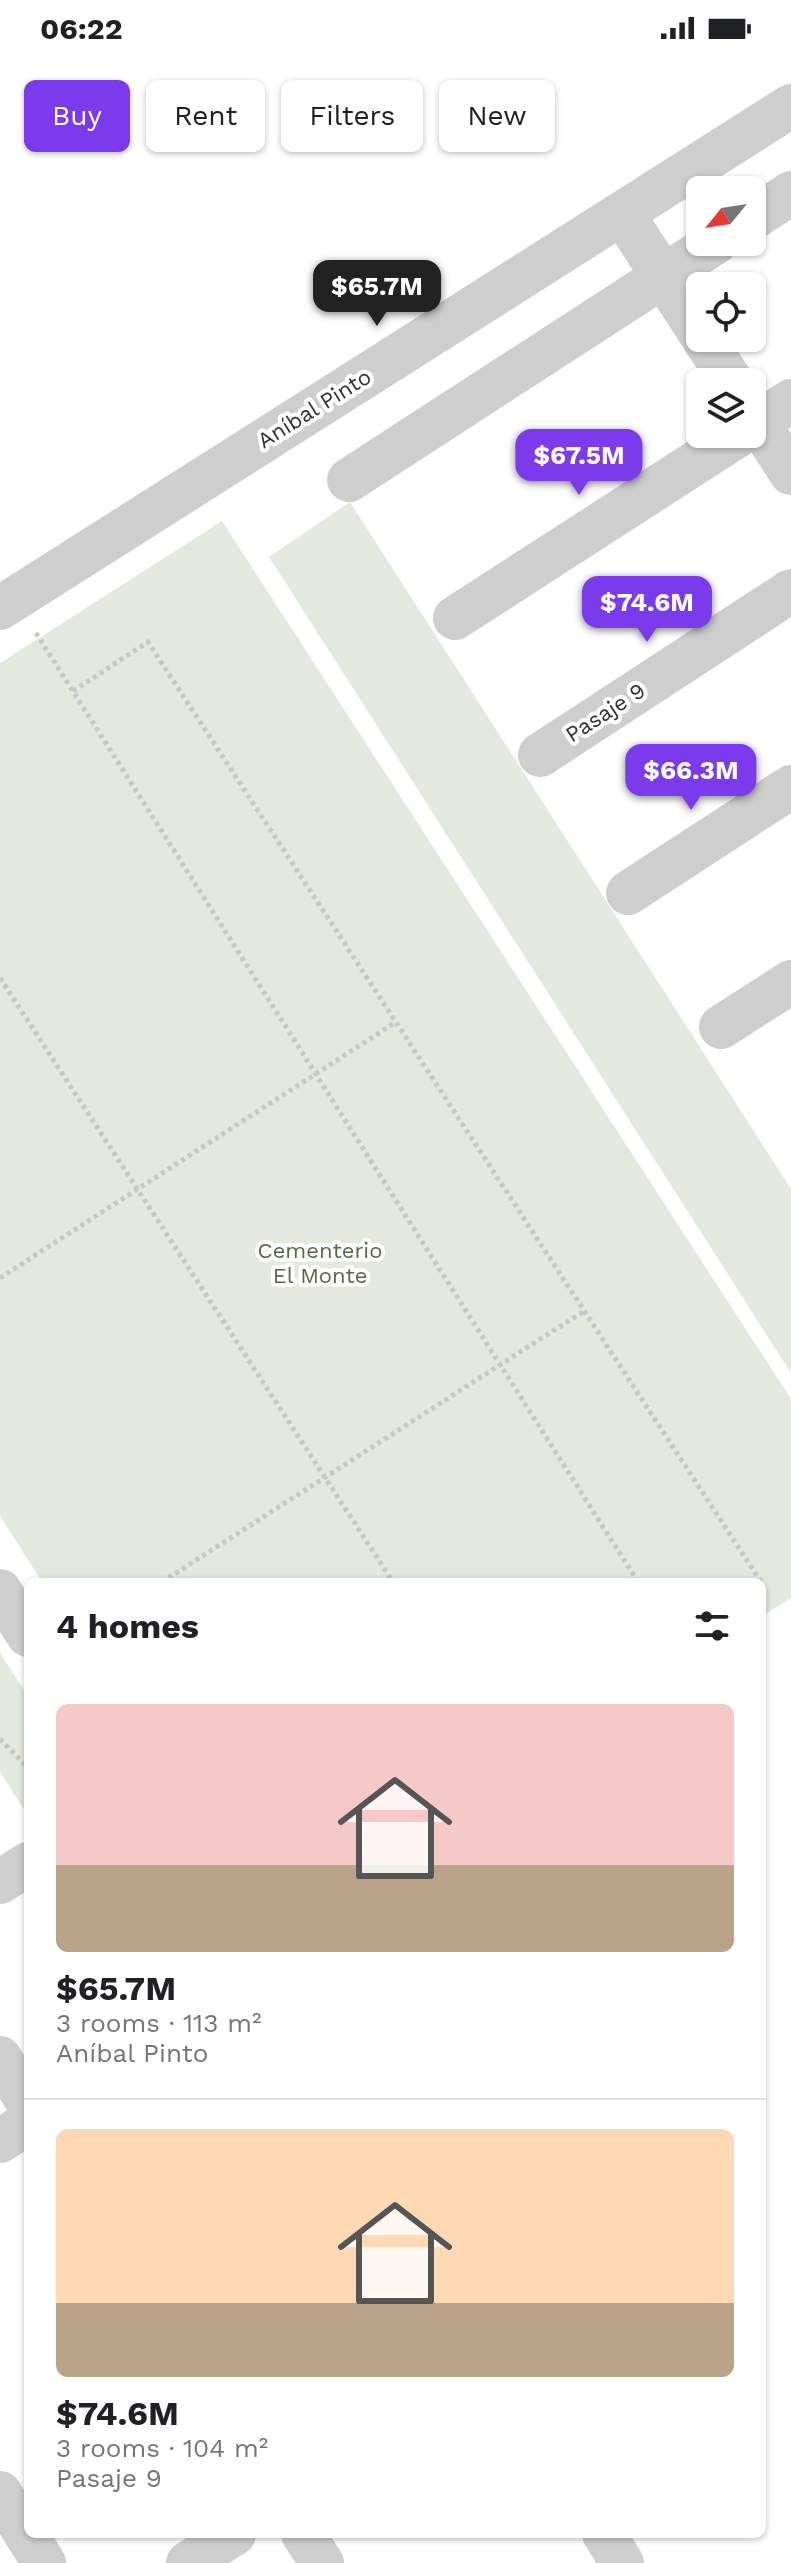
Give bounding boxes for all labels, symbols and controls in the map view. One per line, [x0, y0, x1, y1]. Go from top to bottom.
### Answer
text: 06:22 [40, 11, 123, 46]
chip: Buy [24, 80, 130, 152]
chip: Rent [146, 80, 265, 152]
chip: Filters [281, 80, 423, 152]
chip: New [439, 80, 555, 152]
north arrow [686, 176, 766, 256]
map controls [686, 176, 766, 448]
pin: $65.7M [312, 260, 442, 328]
text: $65.7M [331, 271, 423, 301]
button: locate [686, 272, 766, 352]
street label: Aníbal Pinto [253, 364, 376, 453]
button: layers [686, 368, 766, 448]
pin: $67.5M [514, 429, 644, 497]
text: $67.5M [533, 440, 625, 470]
pin: $74.6M [582, 576, 712, 644]
text: $74.6M [600, 587, 694, 617]
street label: Pasaje 9 [561, 678, 650, 747]
pin: $66.3M [626, 744, 756, 812]
text: $66.3M [643, 755, 739, 785]
park label: Cementerio El Monte [258, 1238, 382, 1288]
icon: filters [690, 1604, 734, 1648]
text: 4 homes [56, 1606, 199, 1646]
icon: home [323, 1756, 467, 1900]
text: $65.7M [56, 1968, 176, 2008]
text: 3 rooms · 113 m² [56, 2008, 262, 2038]
text: Aníbal Pinto [56, 2038, 208, 2068]
icon: home [323, 2181, 467, 2325]
text: $74.6M [56, 2393, 179, 2433]
text: 3 rooms · 104 m² [56, 2433, 268, 2463]
text: Pasaje 9 [56, 2463, 162, 2493]

